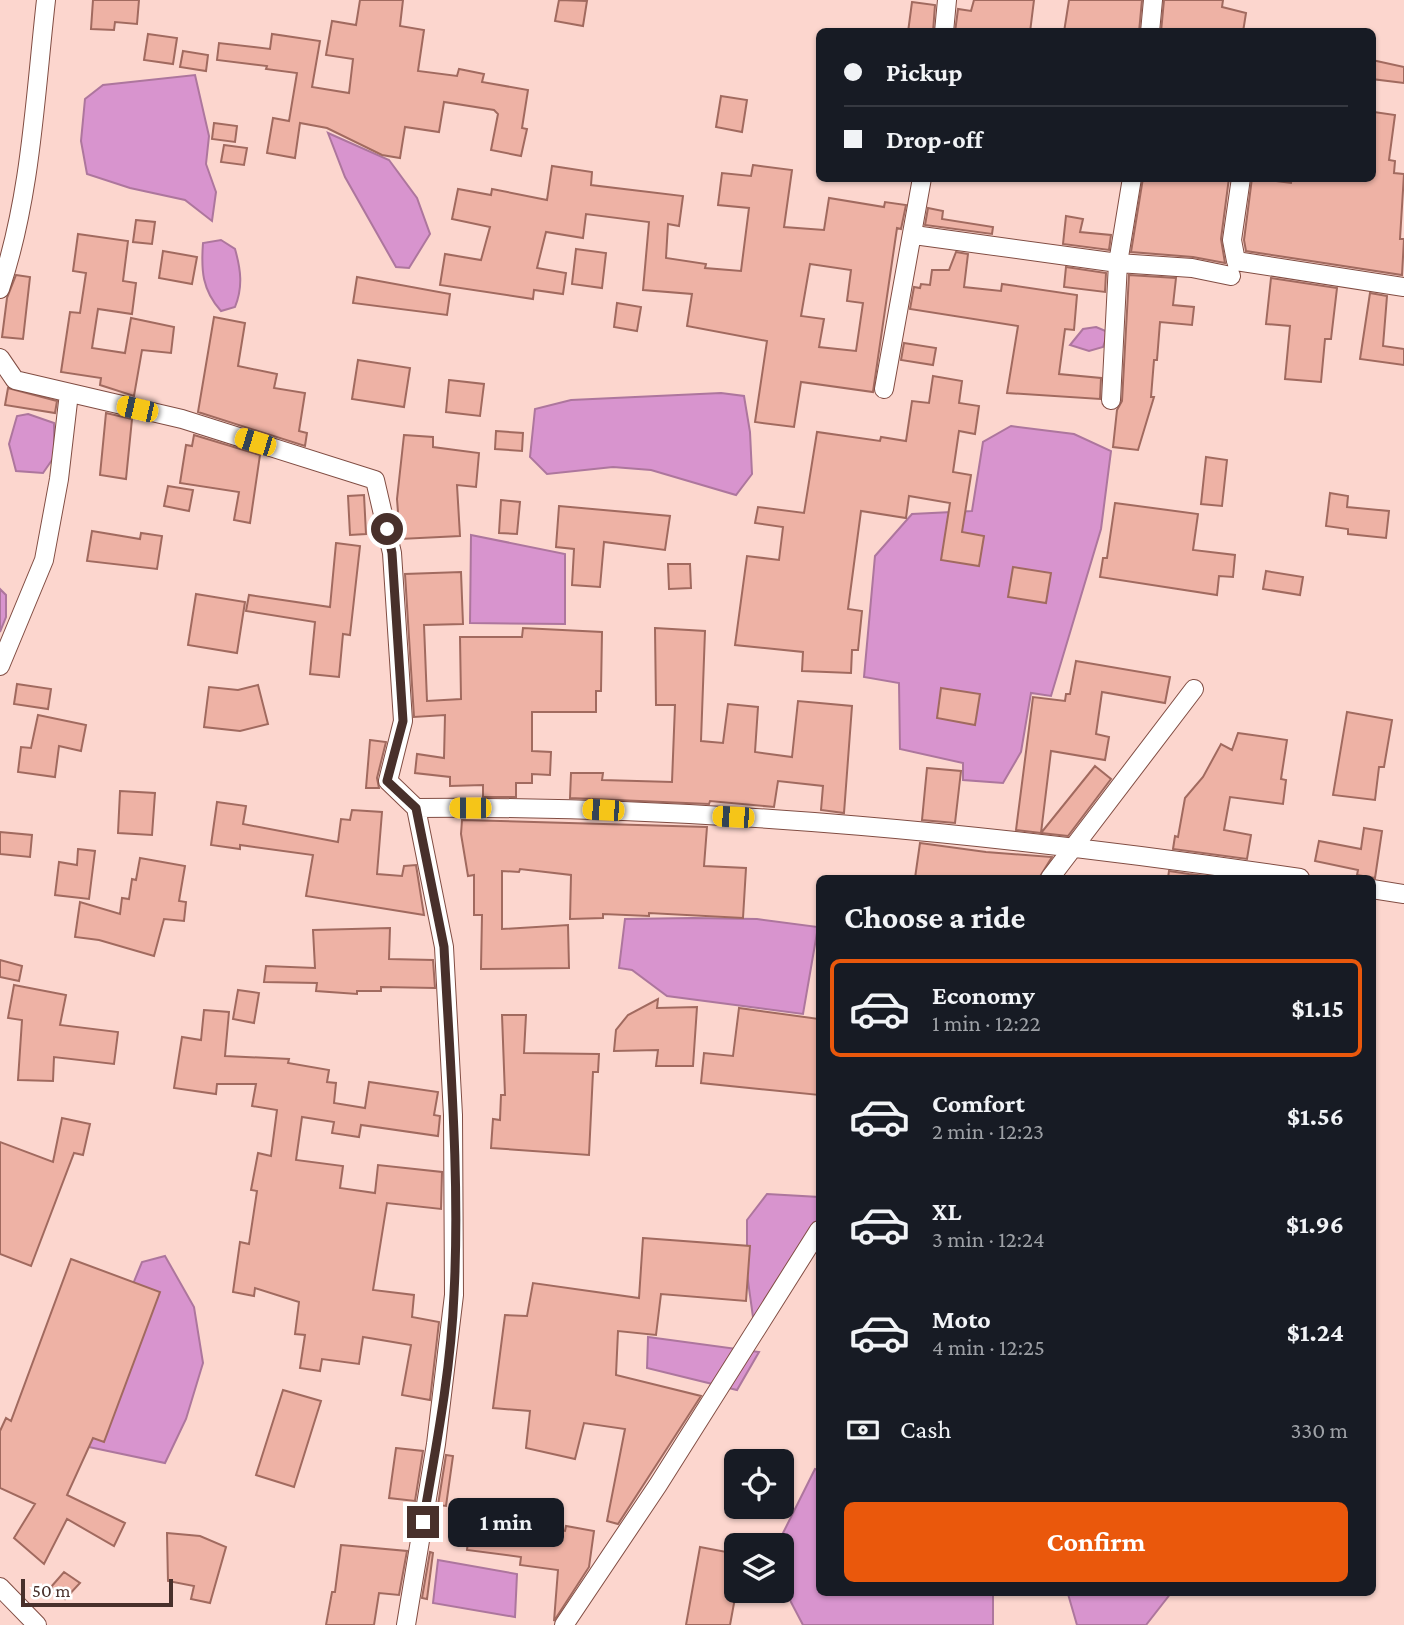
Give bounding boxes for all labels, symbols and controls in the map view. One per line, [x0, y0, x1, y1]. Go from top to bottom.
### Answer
text: Pickup [886, 58, 963, 87]
text: Drop-off [886, 125, 983, 154]
car [115, 394, 160, 424]
car [232, 426, 279, 458]
route start [371, 513, 403, 545]
car [450, 798, 492, 819]
car [582, 798, 625, 822]
car [712, 805, 755, 829]
text: Choose a ride [844, 899, 1025, 935]
icon: car [848, 977, 911, 1040]
text: Economy [932, 981, 1035, 1010]
text: $1.15 [1292, 994, 1344, 1023]
text: 1 min · 12:22 [932, 1010, 1041, 1036]
icon: car [848, 1085, 911, 1148]
text: Comfort [932, 1089, 1025, 1118]
text: $1.56 [1287, 1102, 1344, 1131]
text: 2 min · 12:23 [932, 1118, 1044, 1144]
icon: car [848, 1193, 911, 1256]
text: XL [932, 1197, 961, 1226]
text: $1.96 [1286, 1210, 1344, 1239]
text: 3 min · 12:24 [932, 1226, 1045, 1252]
icon: car [848, 1301, 911, 1364]
text: Moto [932, 1305, 991, 1334]
text: $1.24 [1287, 1318, 1344, 1347]
text: 4 min · 12:25 [932, 1334, 1045, 1360]
icon: cash [844, 1411, 882, 1449]
text: Cash [900, 1415, 951, 1444]
text: 330 m [1290, 1417, 1348, 1443]
map controls [724, 1449, 794, 1603]
button: locate [724, 1449, 794, 1519]
callout: 1 min [448, 1498, 563, 1546]
button: Confirm [844, 1502, 1348, 1582]
route end [407, 1506, 439, 1538]
text: 1 min [480, 1509, 532, 1535]
button: layers [724, 1533, 794, 1603]
scale bar [21, 1576, 173, 1608]
text: 50 m [32, 1580, 71, 1601]

